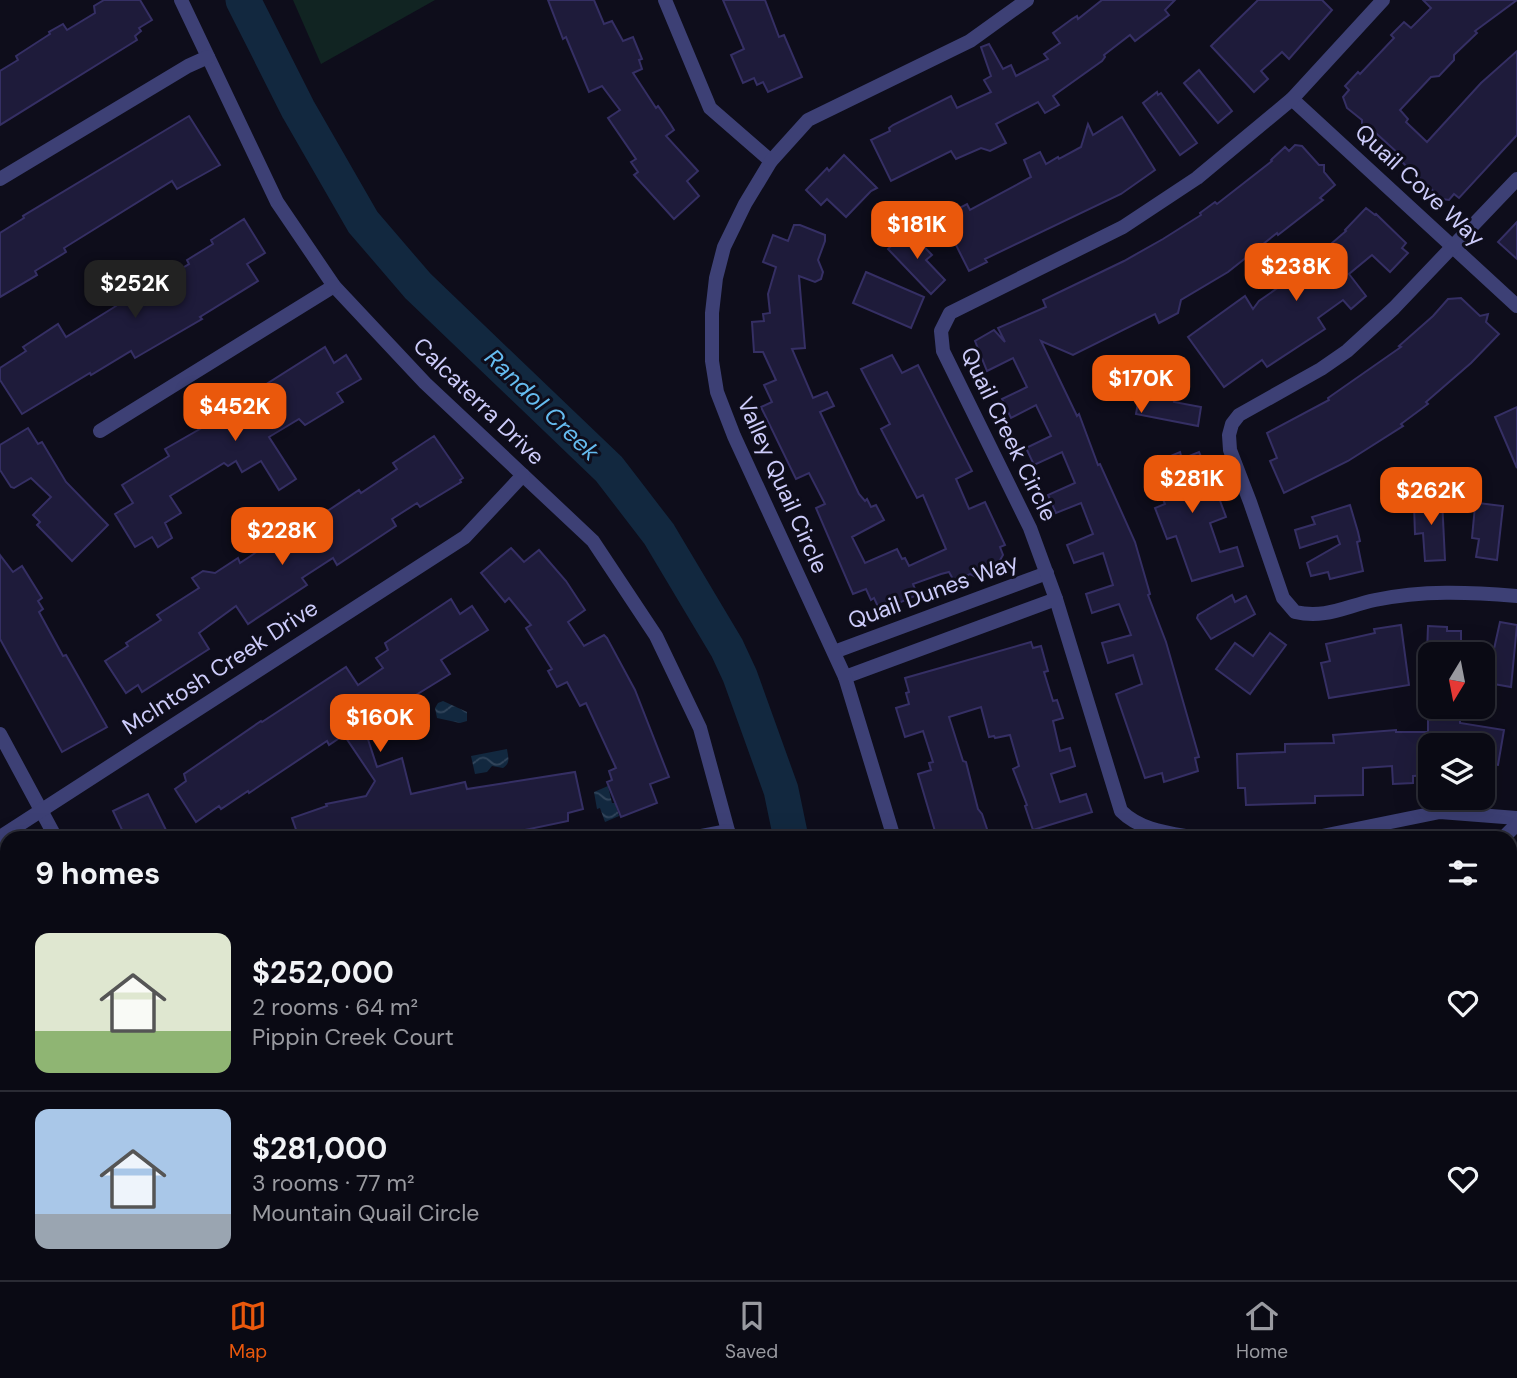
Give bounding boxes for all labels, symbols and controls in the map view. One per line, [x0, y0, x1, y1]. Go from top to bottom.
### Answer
street label: Quail Cove Way [1349, 117, 1491, 253]
pin: $181K [868, 202, 966, 261]
text: $181K [887, 209, 947, 239]
pin: $238K [1247, 244, 1345, 303]
text: $238K [1261, 251, 1331, 281]
pin: $252K [86, 260, 184, 320]
text: $252K [100, 268, 170, 298]
street label: Calcaterra Drive [407, 331, 551, 471]
water label: Randol Creek [478, 342, 607, 468]
street label: Quail Creek Circle [954, 342, 1064, 526]
pin: $170K [1092, 356, 1190, 415]
text: $170K [1108, 363, 1174, 393]
pin: $452K [186, 384, 284, 443]
text: $452K [199, 391, 271, 421]
street label: Valley Quail Circle [731, 392, 835, 578]
pin: $281K [1143, 456, 1241, 515]
text: $281K [1160, 463, 1224, 493]
pin: $262K [1382, 468, 1480, 527]
text: $262K [1396, 475, 1466, 505]
pin: $228K [233, 508, 331, 567]
text: $228K [247, 515, 317, 545]
street label: Quail Dunes Way [844, 546, 1023, 636]
street label: McIntosh Creek Drive [117, 593, 323, 741]
north arrow [1418, 642, 1494, 719]
map controls [1418, 642, 1495, 810]
pin: $160K [331, 694, 429, 754]
text: $160K [346, 702, 414, 732]
button: layers [1418, 733, 1495, 810]
text: 9 homes [35, 854, 160, 893]
icon: filters [1444, 854, 1482, 892]
text: $252,000 [252, 953, 394, 992]
icon: home [91, 961, 175, 1045]
icon: heart [1444, 984, 1482, 1022]
text: 2 rooms · 64 m² [252, 992, 418, 1022]
text: Pippin Creek Court [252, 1022, 454, 1052]
text: $281,000 [252, 1129, 387, 1168]
icon: home [91, 1137, 175, 1221]
icon: heart [1444, 1160, 1482, 1198]
text: 3 rooms · 77 m² [252, 1168, 415, 1198]
text: Mountain Quail Circle [252, 1198, 479, 1228]
tab: Map [229, 1297, 267, 1364]
tab: Saved [725, 1297, 778, 1364]
tab: Home [1236, 1297, 1288, 1364]

